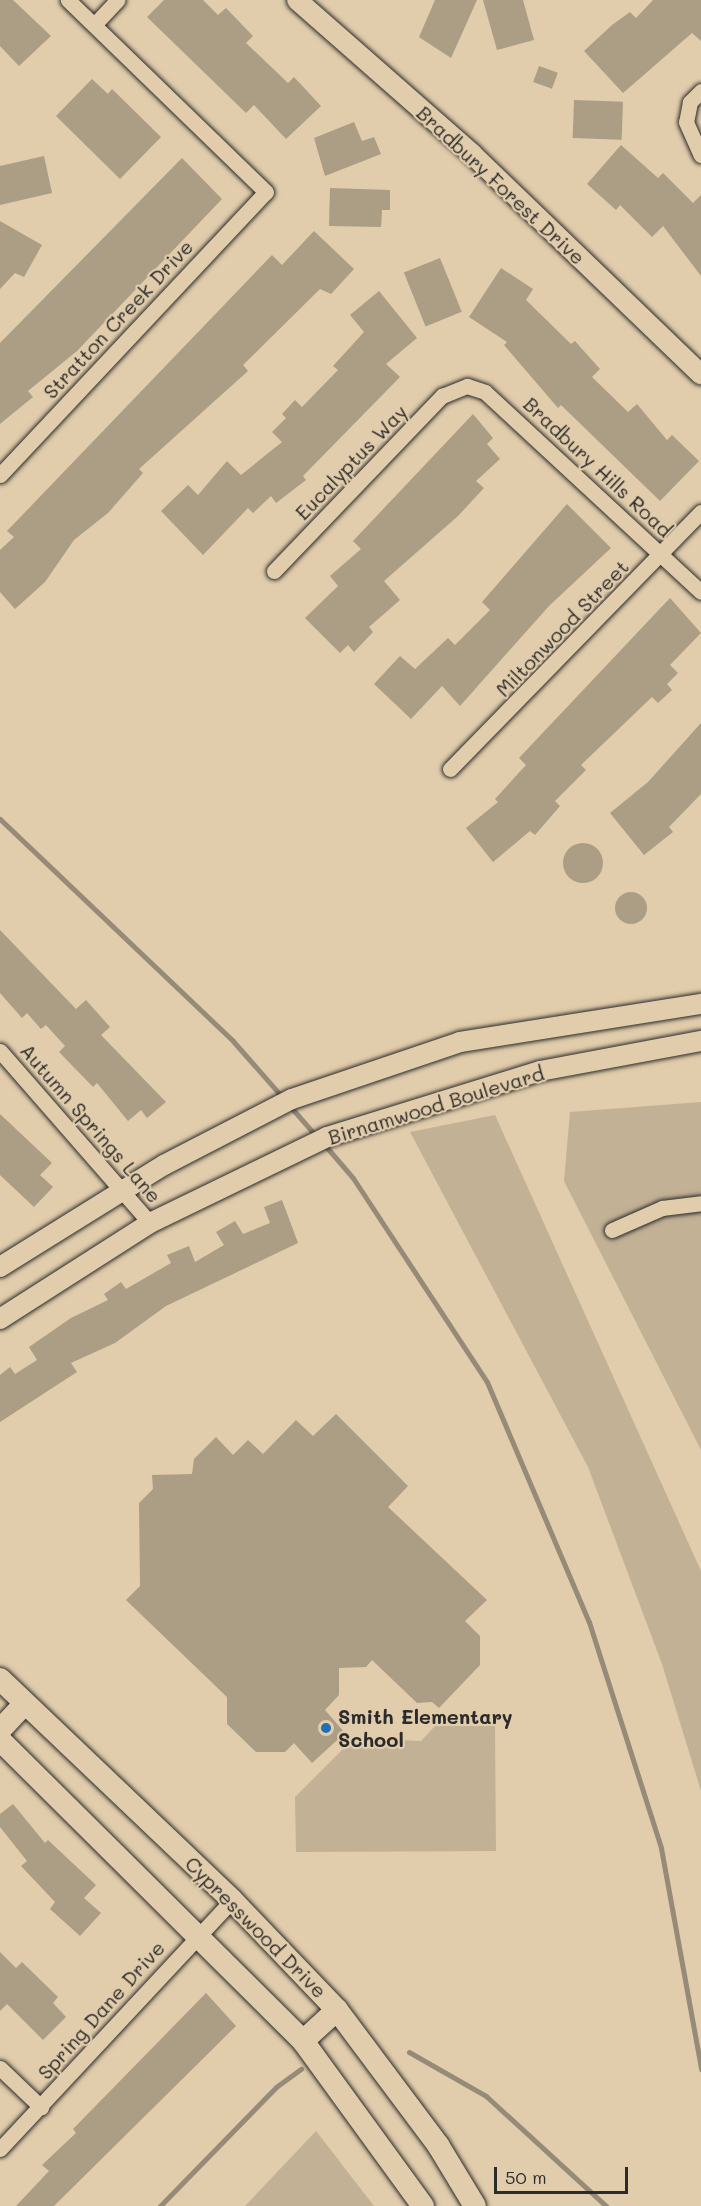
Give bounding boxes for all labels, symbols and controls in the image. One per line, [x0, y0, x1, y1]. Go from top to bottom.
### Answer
street label: Bradbury Forest Drive [412, 101, 590, 269]
street label: Stratton Creek Drive [38, 235, 198, 403]
street label: Bradbury Hills Road [519, 392, 677, 542]
street label: Eucalyptus Way [290, 399, 412, 525]
street label: Miltonwood Street [491, 555, 633, 701]
street label: Autumn Springs Lane [15, 1039, 167, 1207]
street label: Birnamwood Boulevard [325, 1061, 547, 1149]
place label: Smith Elementary School [338, 1704, 513, 1751]
marker: Smith Elementary School [319, 1721, 333, 1735]
street label: Cypresswood Drive [180, 1851, 332, 2003]
street label: Spring Dane Drive [33, 1936, 169, 2084]
scale bar [497, 2155, 630, 2193]
text: 50 m [505, 2165, 547, 2189]

